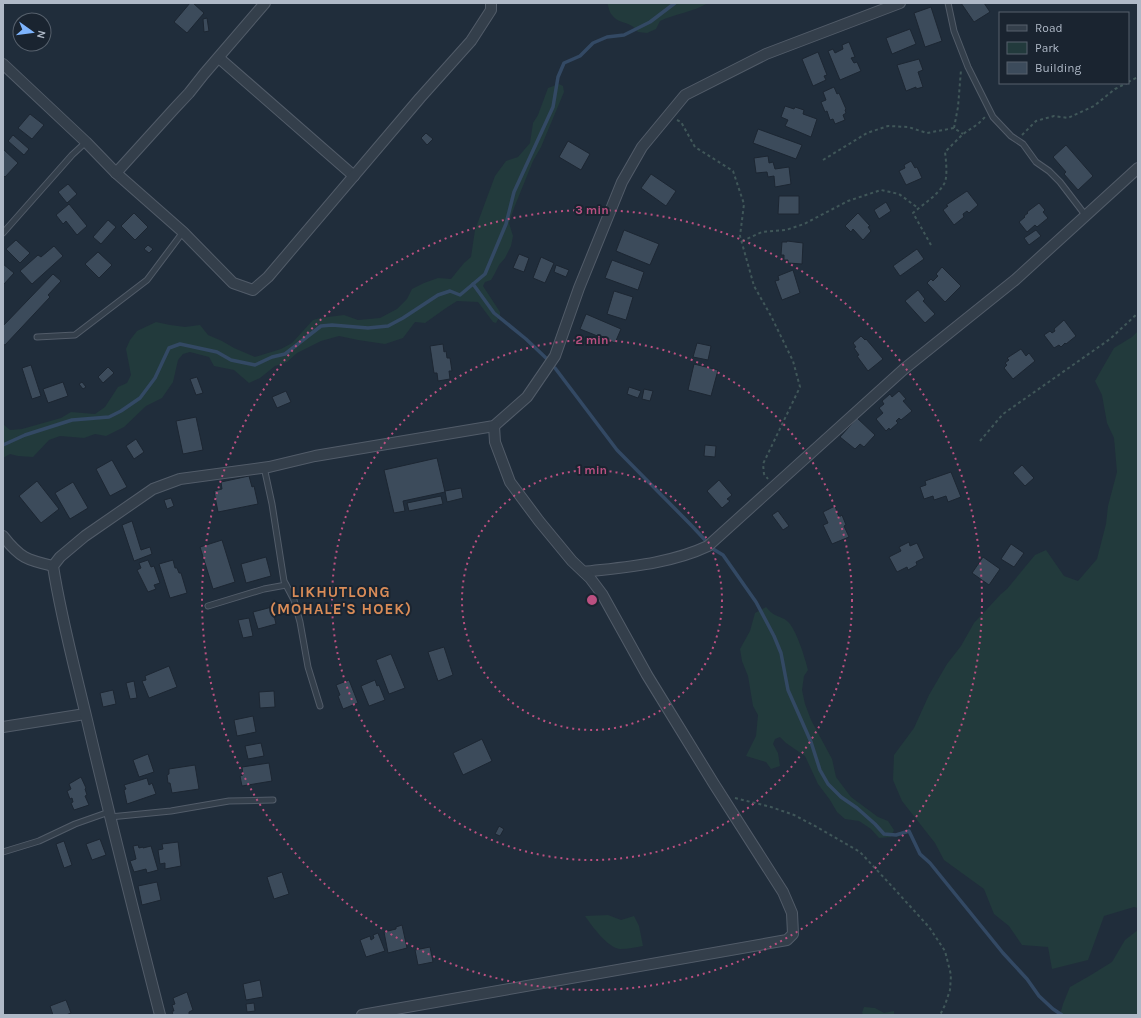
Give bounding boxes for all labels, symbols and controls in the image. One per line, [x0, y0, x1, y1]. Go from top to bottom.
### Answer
north arrow [12, 12, 52, 52]
legend [999, 12, 1129, 84]
text: Road [1035, 21, 1063, 35]
text: N [34, 29, 48, 40]
text: Park [1035, 41, 1060, 55]
text: Building [1035, 61, 1082, 75]
text: 3 min [575, 203, 609, 217]
text: 2 min [575, 333, 609, 347]
text: 1 min [577, 463, 607, 477]
district label: LIKHUTLONG (MOHALE'S HOEK) [270, 583, 412, 618]
centre of rings [585, 593, 599, 607]

